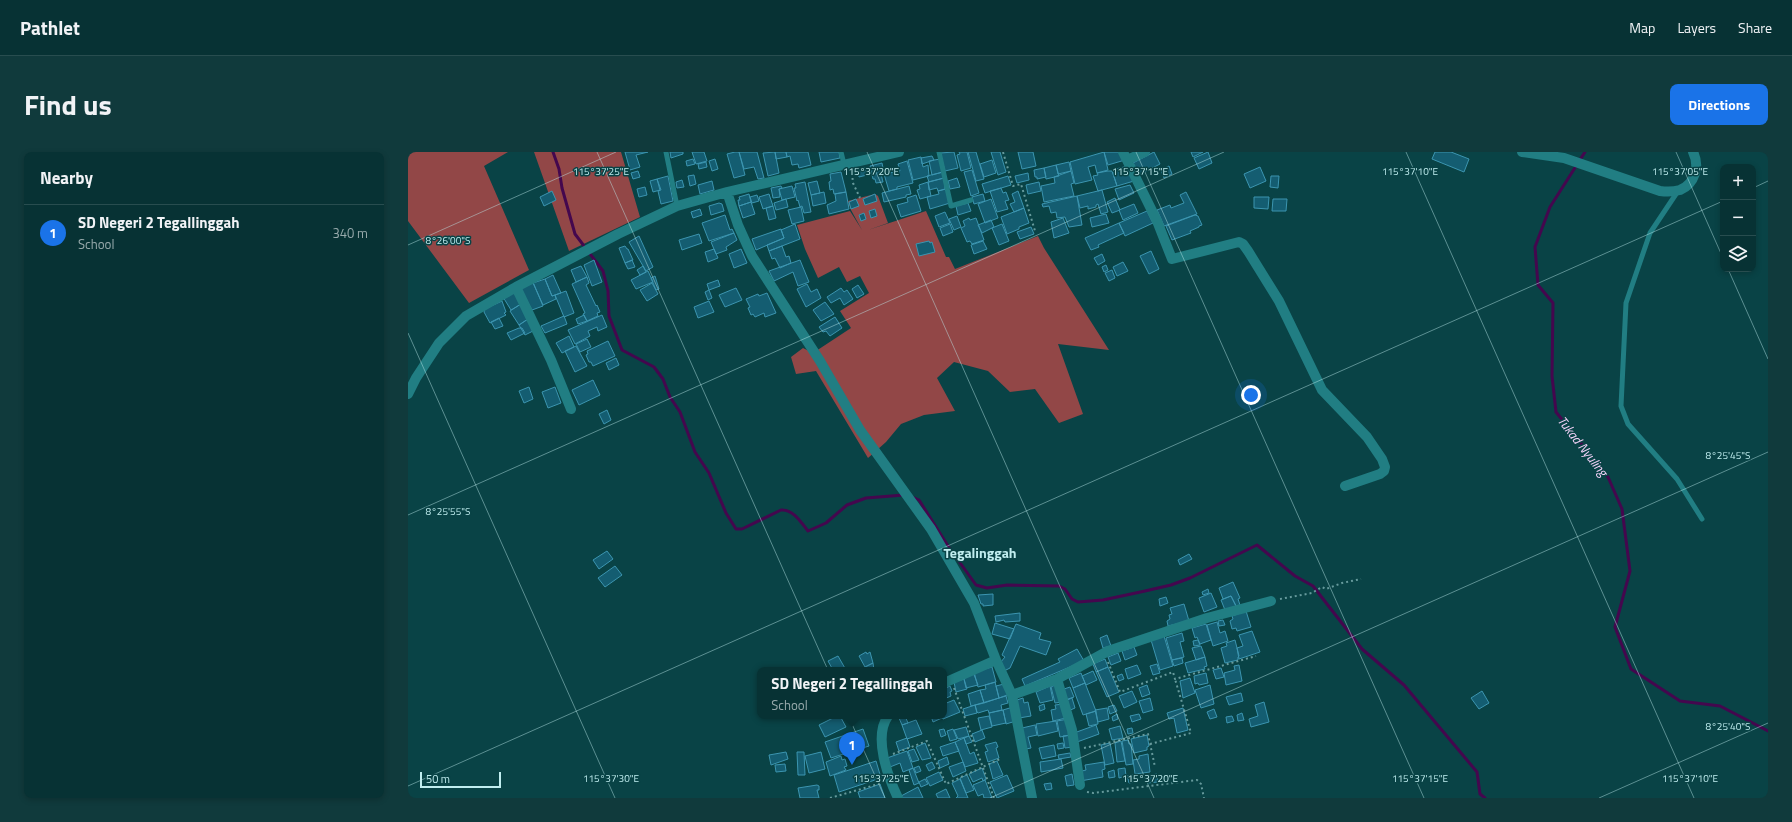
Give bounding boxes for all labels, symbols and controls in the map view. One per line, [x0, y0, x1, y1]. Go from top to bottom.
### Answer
text: Pathlet [20, 13, 80, 42]
text: Map [1629, 17, 1655, 38]
text: Layers [1677, 17, 1716, 38]
text: Share [1738, 17, 1772, 38]
text: Find us [24, 83, 112, 126]
button: Directions [1670, 84, 1768, 125]
text: 115°37'25"E [573, 164, 630, 179]
text: 115°37'20"E [843, 164, 900, 179]
text: 115°37'15"E [1112, 164, 1169, 179]
text: 115°37'10"E [1382, 164, 1439, 179]
text: 115°37'05"E [1652, 164, 1709, 179]
map controls [1720, 164, 1756, 272]
button: + [1720, 164, 1756, 200]
text: Nearby [40, 165, 93, 191]
button: − [1720, 200, 1756, 236]
text: SD Negeri 2 Tegallinggah [78, 211, 240, 234]
text: 1 [49, 223, 57, 243]
text: 340 m [332, 223, 368, 243]
text: 8°26'00"S [426, 233, 470, 248]
text: School [78, 234, 114, 254]
button: layers [1720, 236, 1756, 272]
your location [1241, 385, 1261, 405]
water label: Tukad Nyuling [1553, 412, 1614, 482]
text: 8°25'45"S [1706, 448, 1750, 463]
text: 8°25'55"S [426, 504, 470, 519]
district label: Tegalinggah [943, 542, 1017, 563]
popup [757, 667, 947, 719]
text: SD Negeri 2 Tegallinggah [771, 672, 933, 695]
text: School [771, 695, 808, 715]
text: 8°25'40"S [1706, 719, 1750, 734]
pin: 1 [839, 732, 865, 765]
scale bar [420, 770, 501, 789]
text: 50 m [426, 771, 450, 787]
text: 115°37'30"E [583, 771, 640, 786]
text: 115°37'25"E [853, 771, 910, 786]
text: 115°37'20"E [1122, 771, 1179, 786]
text: 115°37'15"E [1392, 771, 1449, 786]
text: 115°37'10"E [1662, 771, 1719, 786]

